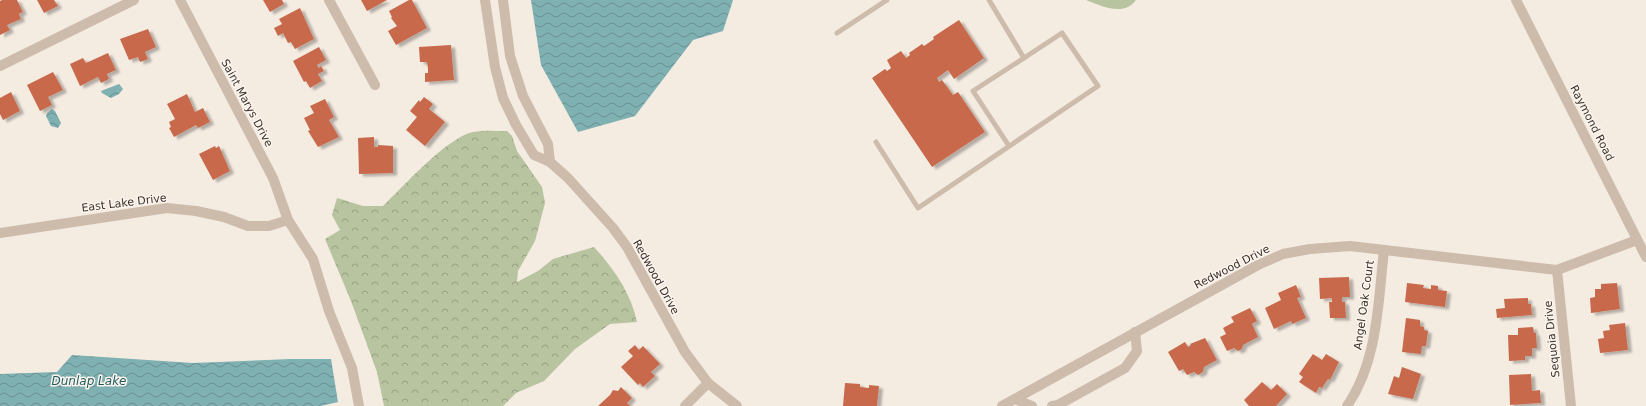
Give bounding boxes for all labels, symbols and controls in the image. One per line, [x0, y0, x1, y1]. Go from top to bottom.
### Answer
street label: Saint Marys Drive [218, 57, 276, 149]
street label: Raymond Road [1567, 83, 1617, 163]
street label: East Lake Drive [81, 191, 168, 215]
street label: Redwood Drive [630, 237, 682, 317]
street label: Redwood Drive [1192, 242, 1272, 292]
street label: Angel Oak Court [1351, 259, 1377, 351]
street label: Sequoia Drive [1541, 300, 1562, 378]
water label: Dunlap Lake [52, 374, 126, 388]

